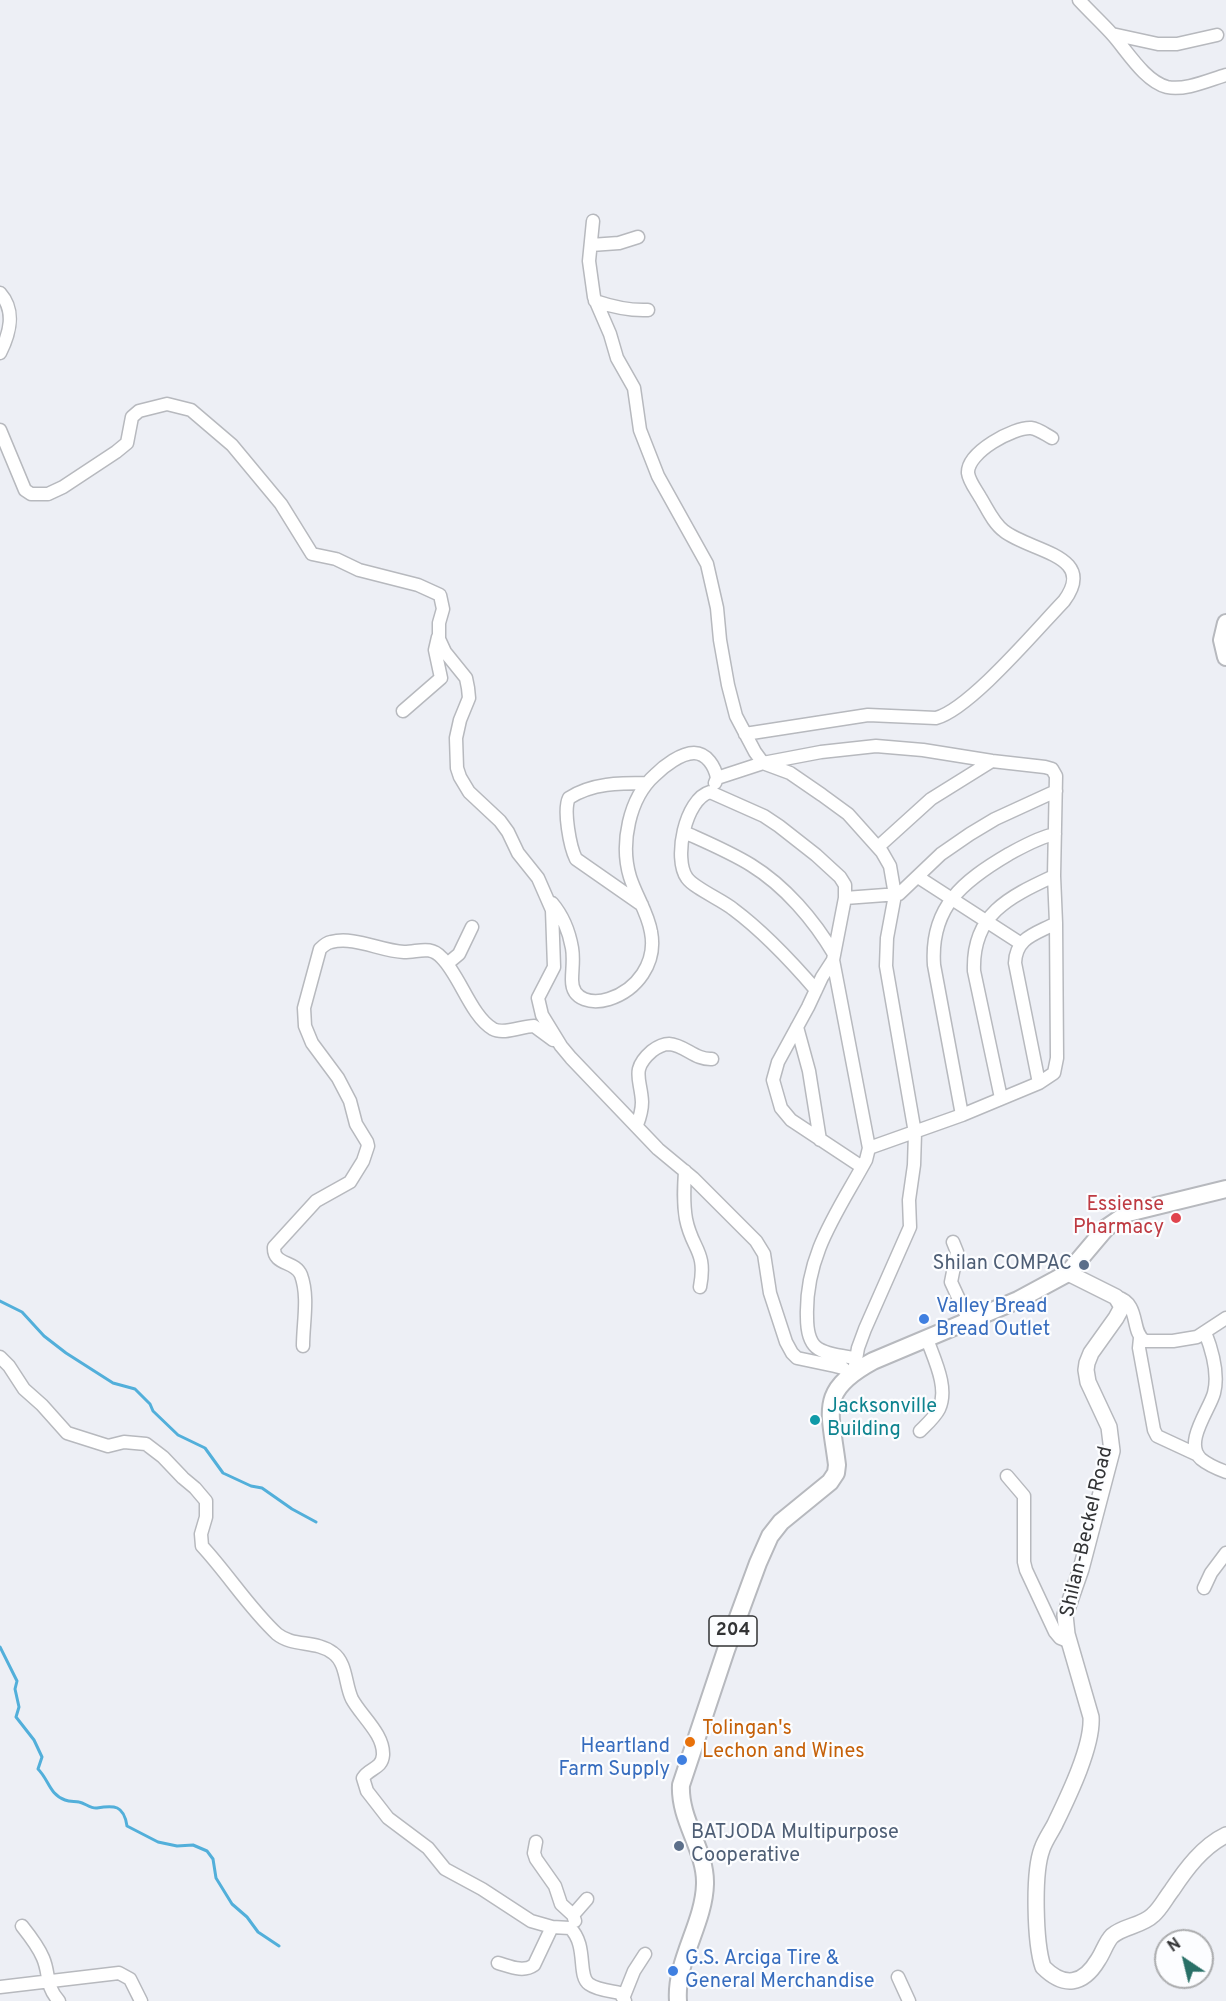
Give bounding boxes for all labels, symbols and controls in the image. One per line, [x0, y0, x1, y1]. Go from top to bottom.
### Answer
place label: Essiense Pharmacy [1073, 1194, 1164, 1241]
marker: Essiense Pharmacy [1169, 1211, 1183, 1225]
place label: Shilan COMPAC [932, 1253, 1072, 1277]
marker: Shilan COMPAC [1077, 1258, 1091, 1272]
place label: Valley Bread Bread Outlet [936, 1296, 1050, 1343]
marker: Valley Bread Bread Outlet [917, 1312, 931, 1326]
place label: Jacksonville Building [827, 1396, 937, 1443]
marker: Jacksonville Building [808, 1413, 822, 1427]
street label: Shilan-Beckel Road [1057, 1444, 1119, 1620]
road number: 204 [709, 1616, 757, 1646]
place label: Tolingan's Lechon and Wines [702, 1718, 865, 1765]
marker: Tolingan's Lechon and Wines [683, 1735, 697, 1749]
place label: Heartland Farm Supply [559, 1736, 670, 1783]
marker: Heartland Farm Supply [675, 1753, 689, 1767]
place label: BATJODA Multipurpose Cooperative [691, 1822, 899, 1869]
marker: BATJODA Multipurpose Cooperative [672, 1839, 686, 1853]
north arrow [1154, 1929, 1214, 1989]
text: N [1164, 1934, 1185, 1957]
place label: G.S. Arciga Tire & General Merchandise [685, 1948, 874, 1995]
marker: G.S. Arciga Tire & General Merchandise [666, 1964, 680, 1978]

